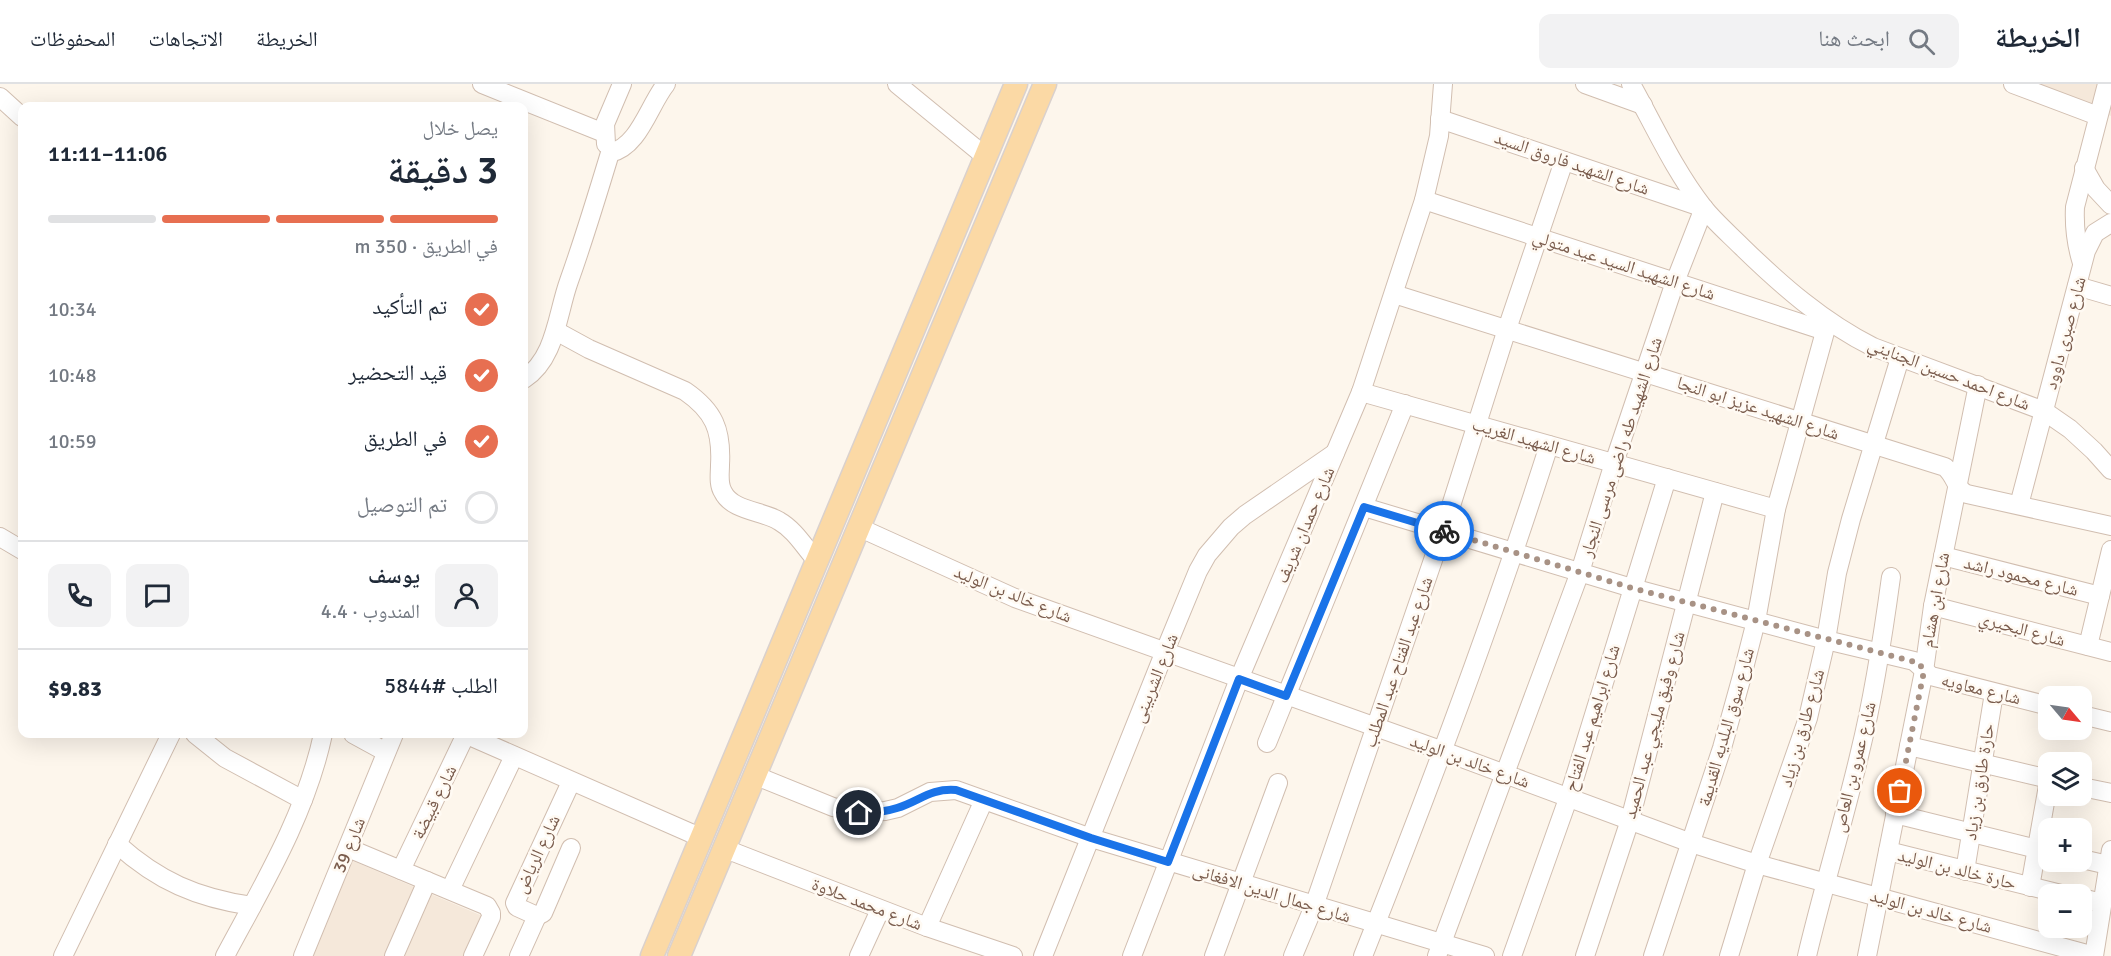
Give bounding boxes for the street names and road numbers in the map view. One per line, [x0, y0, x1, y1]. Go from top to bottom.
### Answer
street label: شارع الشهيد فاروق السيد [1492, 126, 1652, 200]
street label: شارع الشهيد السيد عيد متولي [1529, 225, 1718, 308]
street label: شارع صبرى داوود [2039, 274, 2091, 392]
street label: شارع احمد حسين الجنايني [1864, 333, 2033, 418]
street label: شارع الشهيد طه راضى مرسى النجار [1575, 334, 1667, 561]
street label: شارع الشهيد عزيز ابو النجا [1674, 371, 1842, 445]
street label: شارع الشهيد الغريب [1470, 413, 1598, 469]
street label: شارع حمدان شريف [1271, 463, 1339, 587]
street label: شارع ابن هشام [1916, 551, 1955, 650]
street label: شارع محمود راشد [1961, 551, 2081, 601]
street label: شارع خالد بن الوليد [951, 560, 1075, 628]
street label: شارع عبد الفتاح عبد المطلب [1358, 574, 1439, 751]
street label: شارع البحيري [1976, 607, 2068, 655]
street label: شارع وفيق مليجي عبد الحميد [1618, 629, 1693, 822]
street label: شارع الشربينى [1127, 630, 1183, 726]
street label: شارع ابراهيم عبد الفتاح [1559, 642, 1626, 794]
street label: شارع سوق البلديه القديمة [1693, 645, 1759, 809]
street label: شارع طارق بن زياد [1775, 666, 1829, 790]
street label: شارع معاويه [1939, 669, 2023, 709]
street label: شارع عمرو بن العاص [1827, 700, 1881, 834]
street label: حارة طارق بن زياد [1959, 722, 1999, 842]
street label: شارع خالد بن الوليد [1407, 729, 1533, 793]
street label: شارع قبيضة [407, 761, 461, 843]
street label: شارع الرياض [509, 811, 565, 897]
street label: شارع 39 [328, 814, 370, 876]
street label: حارة خالد بن الوليد [1895, 844, 2019, 894]
street label: شارع جمال الدين الافغانى [1190, 858, 1354, 928]
street label: شارع محمد حلاوة [809, 873, 925, 935]
street label: شارع خالد بن الوليد [1868, 884, 1994, 938]

